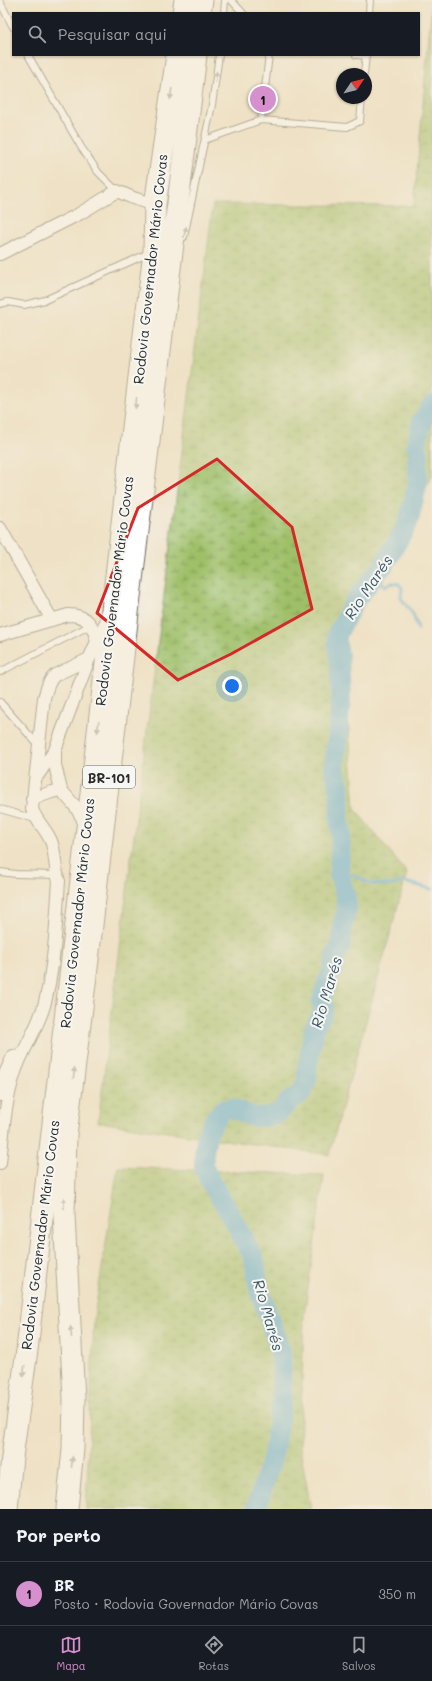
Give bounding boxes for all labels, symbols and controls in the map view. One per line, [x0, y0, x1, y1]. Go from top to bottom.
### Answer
search box [12, 12, 420, 56]
icon: search [26, 23, 48, 45]
text: Pesquisar aqui [58, 24, 167, 44]
north arrow [336, 68, 372, 104]
one-way arrow [213, 71, 219, 83]
pin: 1 [250, 84, 276, 114]
one-way arrow [168, 88, 174, 100]
street label: Rodovia Governador Mário Covas [128, 153, 172, 385]
one-way arrow [182, 226, 188, 238]
one-way arrow [133, 397, 139, 409]
street label: Rodovia Governador Mário Covas [90, 475, 138, 707]
water label: Rio Marés [339, 551, 397, 623]
your location [222, 676, 242, 696]
one-way arrow [95, 721, 101, 733]
road number: BR-101 [83, 766, 135, 788]
street label: Rodovia Governador Mário Covas [55, 797, 99, 1029]
water label: Rio Marés [306, 954, 346, 1030]
one-way arrow [71, 1067, 77, 1079]
street label: Rodovia Governador Mário Covas [16, 1119, 64, 1351]
one-way arrow [61, 1196, 67, 1209]
water label: Rio Marés [249, 1277, 289, 1353]
one-way arrow [68, 1326, 74, 1339]
one-way arrow [21, 1365, 27, 1377]
one-way arrow [68, 1456, 75, 1468]
text: Por perto [16, 1524, 100, 1546]
text: BR [54, 1575, 75, 1595]
text: 1 [26, 1585, 32, 1602]
text: 350 m [378, 1585, 416, 1602]
text: Posto · Rodovia Governador Mário Covas [54, 1595, 318, 1612]
tab: Mapa [56, 1634, 86, 1673]
tab: Rotas [199, 1634, 229, 1673]
tab: Salvos [342, 1634, 376, 1673]

